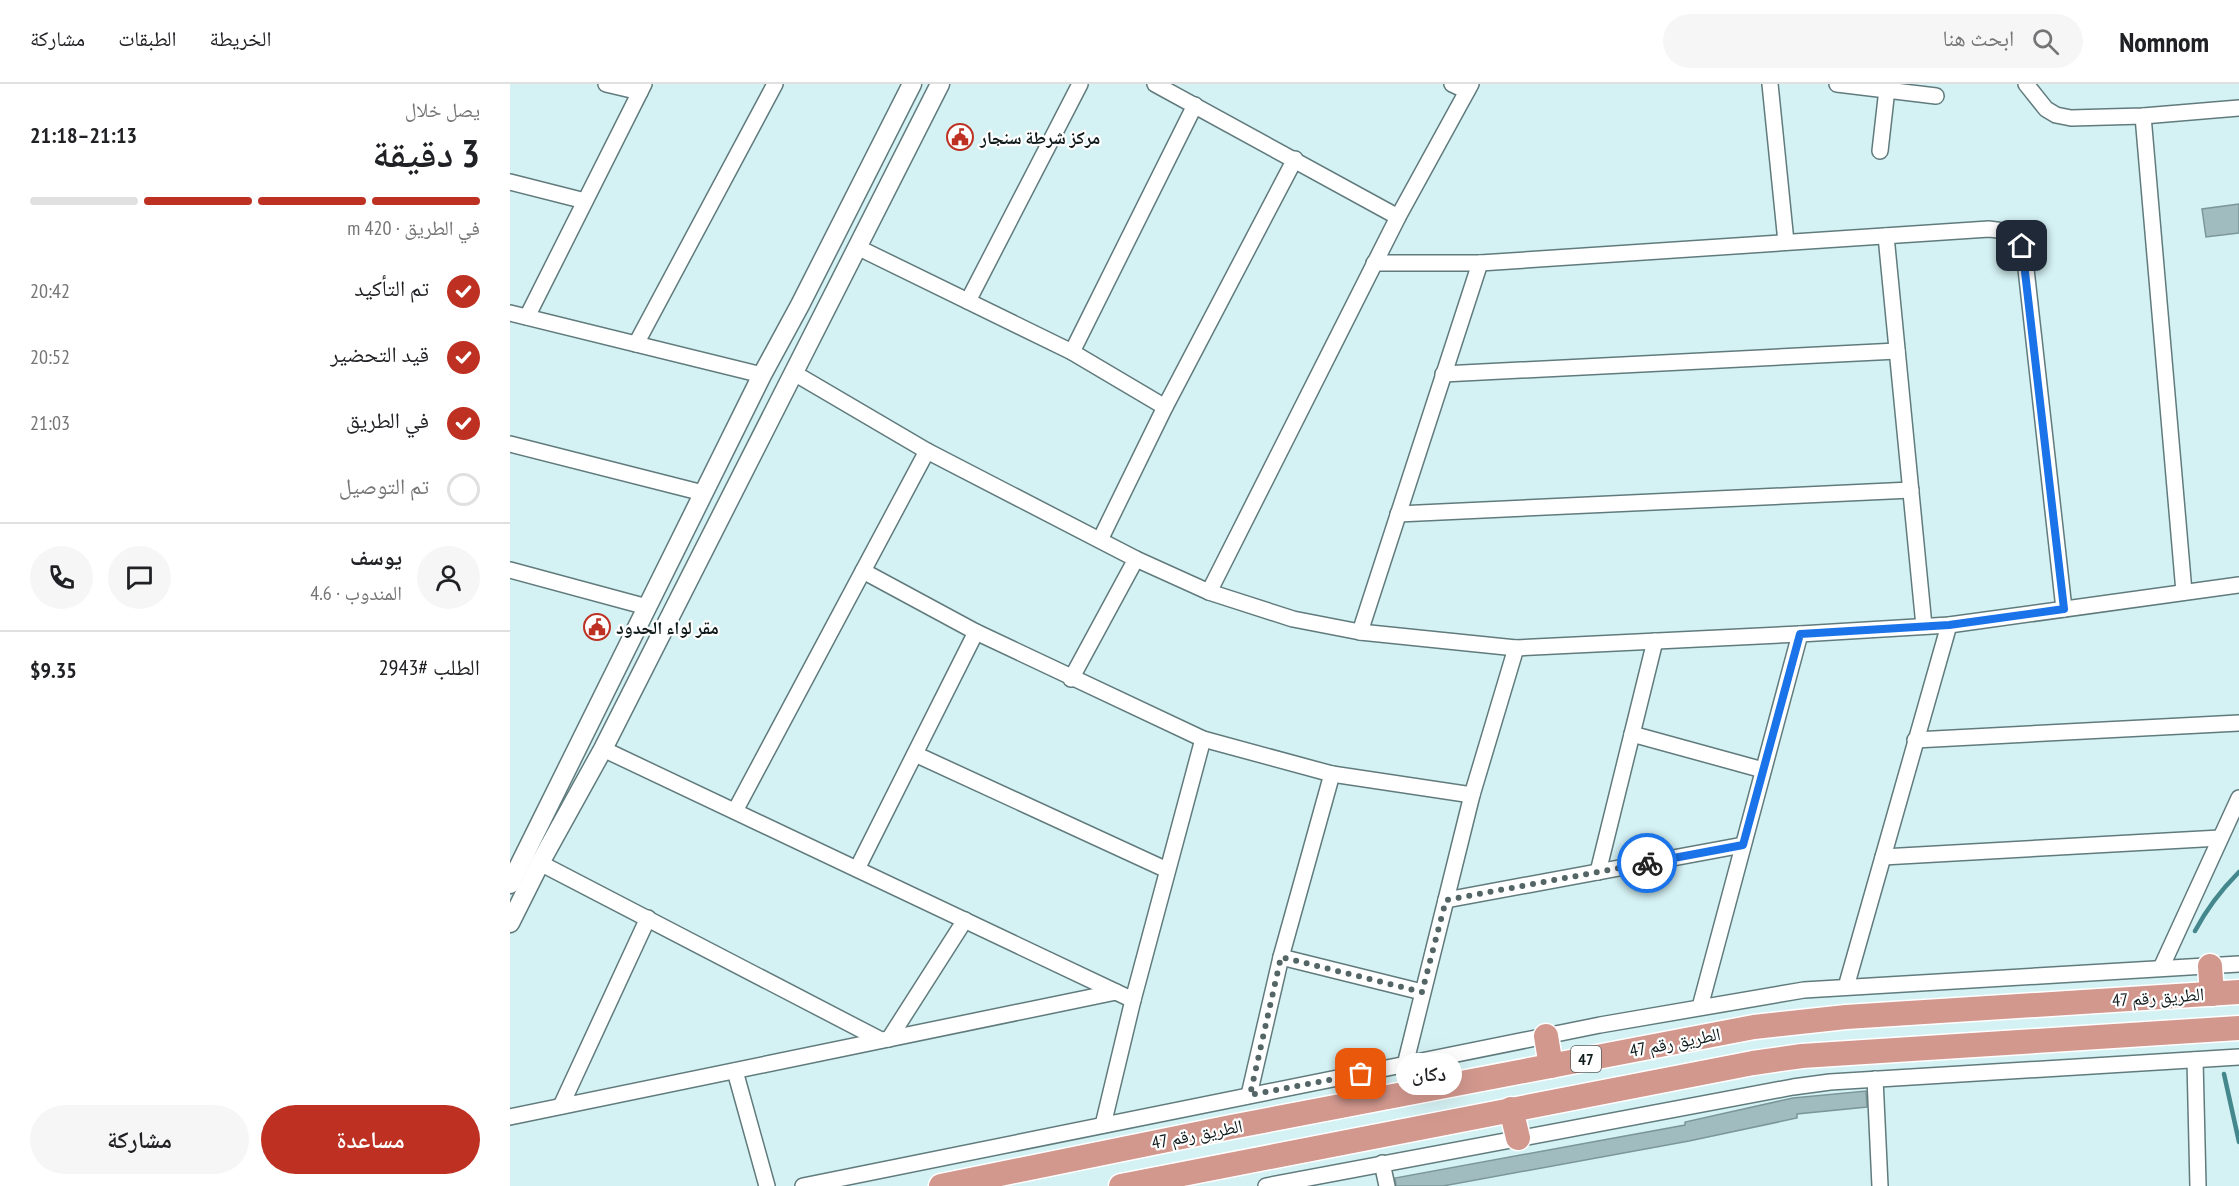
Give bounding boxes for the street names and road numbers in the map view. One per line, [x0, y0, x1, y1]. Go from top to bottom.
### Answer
street label: الطريق رقم 47 [2111, 982, 2205, 1013]
street label: الطريق رقم 47 [1628, 1022, 1723, 1063]
road number: 47 [1571, 1046, 1601, 1072]
street label: الطريق رقم 47 [1150, 1114, 1245, 1155]

